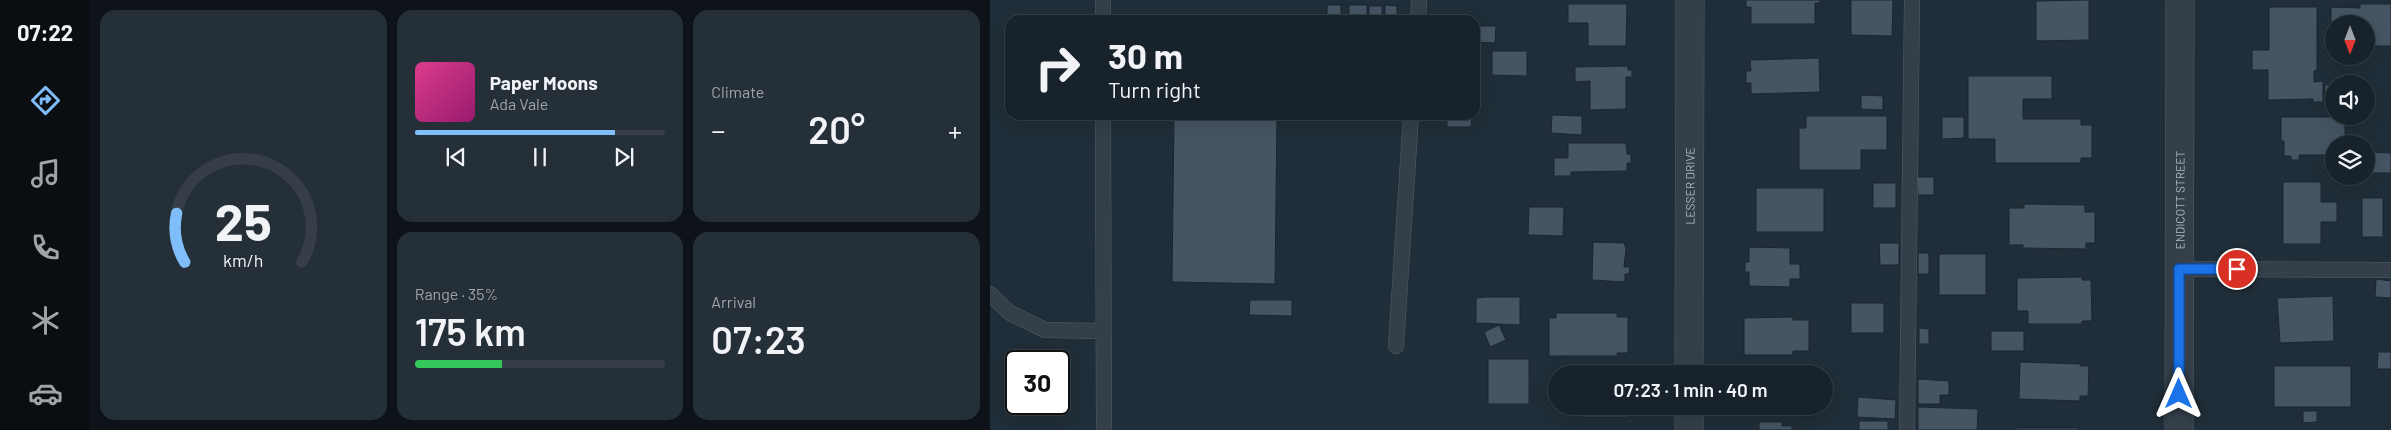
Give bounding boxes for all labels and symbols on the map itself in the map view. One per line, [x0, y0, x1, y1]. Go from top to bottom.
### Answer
north arrow [2325, 15, 2375, 65]
street label: LESSER DRIVE [1682, 147, 1697, 225]
street label: ENDICOTT STREET [2172, 150, 2187, 249]
pin [2216, 248, 2258, 290]
speed limit sign: 30 [1005, 350, 1070, 415]
position arrow [2152, 367, 2204, 419]

